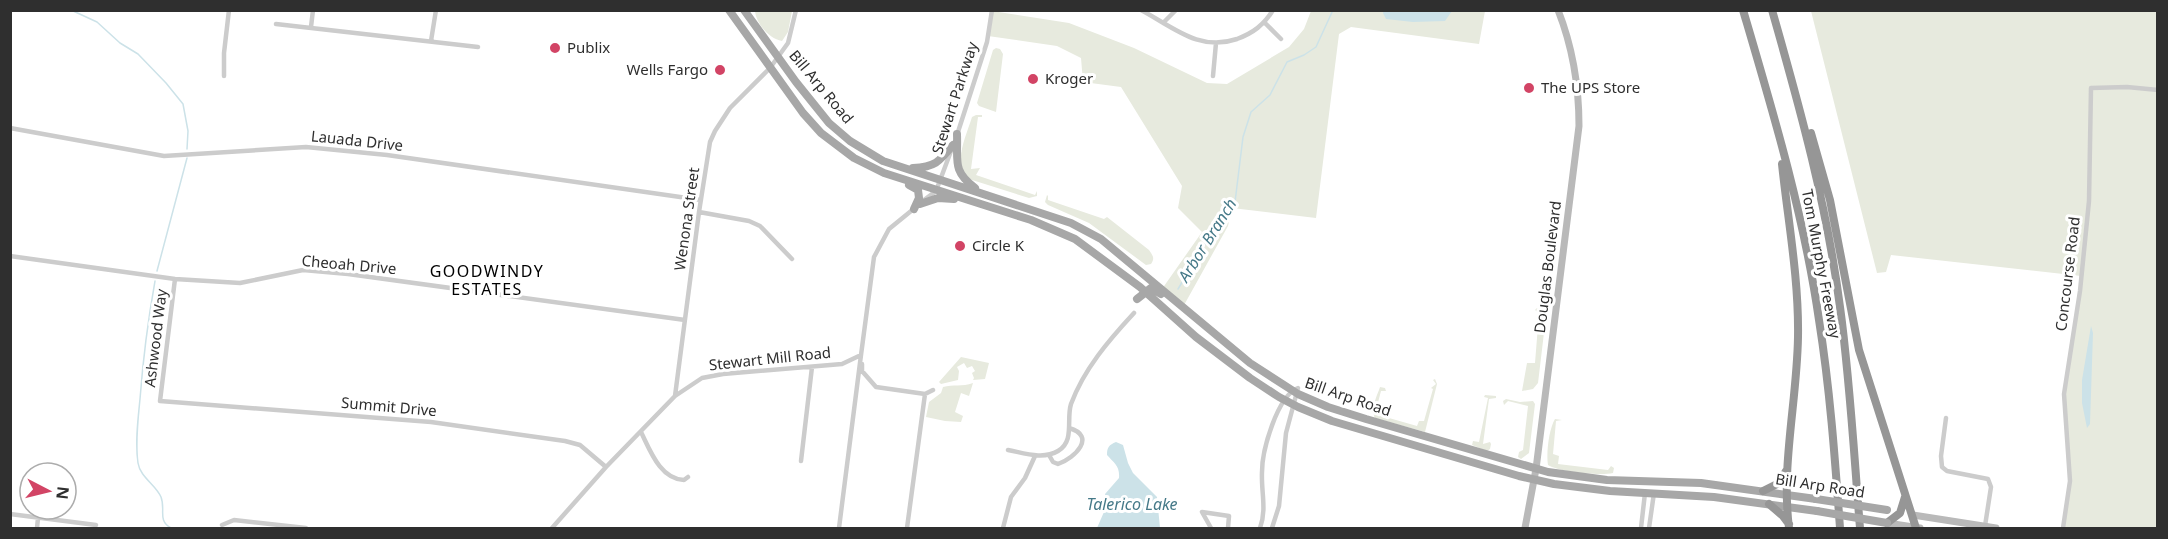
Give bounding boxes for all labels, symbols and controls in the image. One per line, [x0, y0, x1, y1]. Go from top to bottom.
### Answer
place label: Publix [567, 37, 610, 57]
street label: Stewart Parkway [926, 39, 982, 156]
marker: Publix [548, 41, 562, 55]
street label: Bill Arp Road [785, 45, 858, 127]
place label: Wells Fargo [627, 59, 708, 79]
marker: Wells Fargo [713, 63, 727, 77]
place label: Kroger [1045, 68, 1093, 88]
marker: Kroger [1026, 72, 1040, 86]
place label: The UPS Store [1541, 77, 1640, 97]
marker: The UPS Store [1522, 81, 1536, 95]
street label: Lauada Drive [310, 125, 404, 155]
street label: Wenona Street [669, 165, 703, 272]
street label: Tom Murphy Freeway [1798, 188, 1846, 340]
water label: Arbor Branch [1172, 194, 1241, 287]
street label: Douglas Boulevard [1529, 200, 1565, 334]
street label: Concourse Road [2050, 216, 2084, 332]
place label: Circle K [972, 235, 1025, 255]
marker: Circle K [953, 239, 967, 253]
street label: Cheoah Drive [301, 250, 397, 278]
district label: GOODWINDY ESTATES [430, 260, 544, 300]
street label: Ashwood Way [139, 287, 171, 388]
street label: Stewart Mill Road [708, 342, 832, 374]
street label: Bill Arp Road [1302, 372, 1394, 420]
street label: Summit Drive [340, 392, 438, 420]
north arrow [18, 461, 78, 521]
street label: Bill Arp Road [1774, 468, 1866, 502]
text: N [51, 485, 75, 501]
water label: Talerico Lake [1086, 493, 1178, 515]

